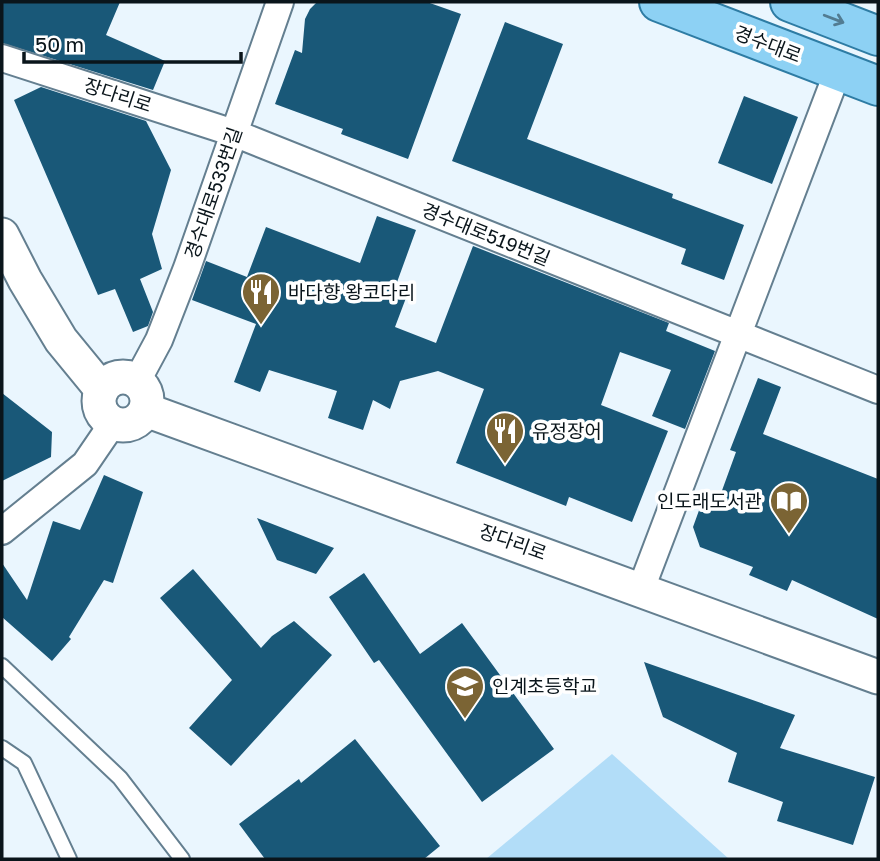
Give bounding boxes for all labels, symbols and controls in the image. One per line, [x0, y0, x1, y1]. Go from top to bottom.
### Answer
one-way arrow [822, 14, 844, 27]
street label: 경수대로 [731, 20, 805, 67]
scale bar [24, 21, 242, 65]
text: 50 m [35, 31, 84, 57]
street label: 장다리로 [81, 73, 155, 116]
street label: 경수대로533번길 [179, 124, 246, 262]
street label: 경수대로519번길 [419, 197, 554, 270]
restaurant icon: 바다향 왕코다리 [240, 271, 282, 326]
place label: 바다향 왕코다리 [288, 280, 415, 303]
restaurant icon: 유정장어 [484, 410, 526, 465]
place label: 유정장어 [532, 419, 602, 442]
library icon: 인도래도서관 [768, 480, 810, 535]
place label: 인도래도서관 [657, 489, 762, 512]
street label: 장다리로 [476, 519, 550, 564]
school or university icon: 인계초등학교 [444, 665, 486, 720]
place label: 인계초등학교 [492, 674, 597, 697]

